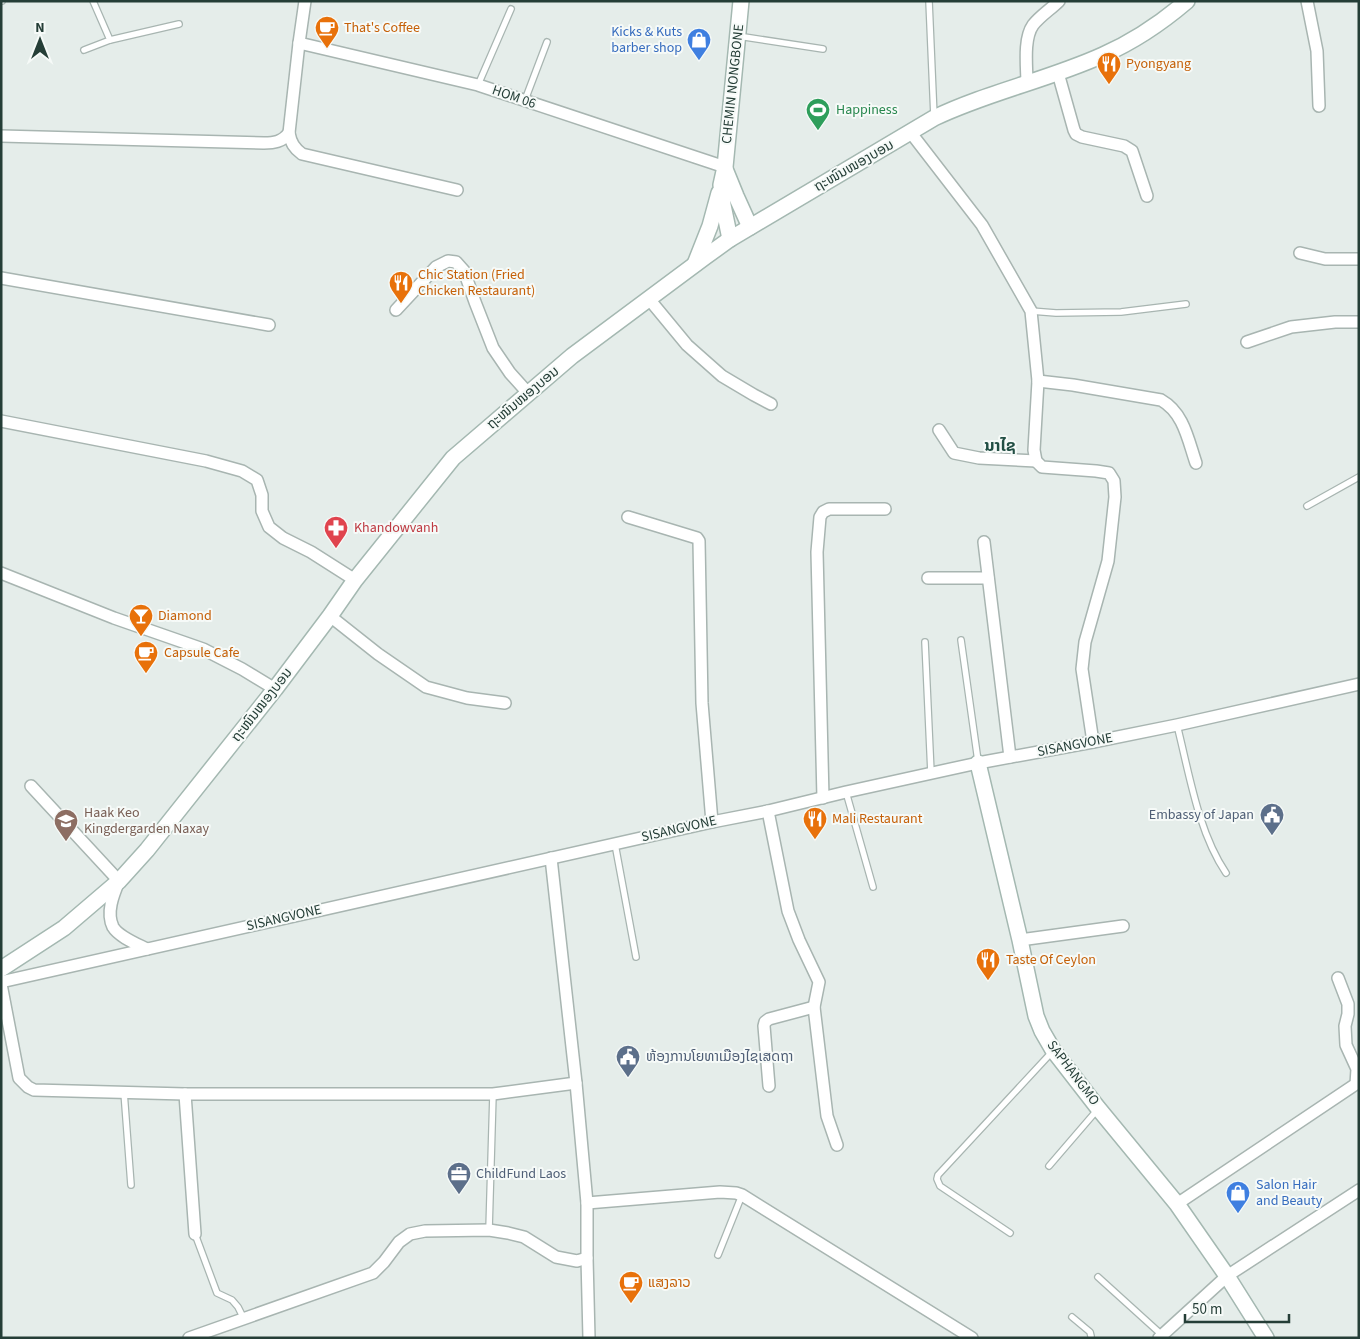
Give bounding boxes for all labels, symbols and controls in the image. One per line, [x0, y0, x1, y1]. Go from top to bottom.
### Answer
north arrow [15, 15, 65, 65]
cafe icon: That's Coffee [314, 15, 340, 49]
text: N [35, 18, 45, 38]
place label: That's Coffee [344, 18, 420, 38]
place label: Kicks & Kuts barber shop [611, 22, 682, 58]
street label: CHEMIN NONGBONE [717, 23, 749, 145]
shop icon: Kicks & Kuts barber shop [686, 27, 712, 61]
restaurant icon: Pyongyang [1096, 51, 1122, 85]
place label: Pyongyang [1126, 54, 1191, 74]
street label: HOM 06 [489, 80, 539, 114]
sports icon: Happiness [805, 97, 831, 131]
place label: Happiness [836, 100, 898, 120]
street label: ຖະໜົນໜອງບອນ [810, 135, 898, 197]
place label: Chic Station (Fried Chicken Restaurant) [418, 265, 535, 301]
restaurant icon: Chic Station (Fried Chicken Restaurant) [388, 270, 414, 304]
street label: ຖະໜົນໜອງບອນ [482, 362, 564, 434]
district label: ນາໄຊ [984, 435, 1016, 457]
pharmacy icon: Khandowvanh [323, 515, 349, 549]
place label: Khandowvanh [354, 518, 438, 538]
bar icon: Diamond [128, 603, 154, 637]
place label: Diamond [158, 606, 212, 626]
cafe icon: Capsule Cafe [133, 640, 159, 674]
place label: Capsule Cafe [164, 643, 240, 663]
street label: ຖະໜົນໜອງບອນ [227, 664, 297, 746]
street label: SISANGVONE [1036, 728, 1114, 762]
public building icon: Embassy of Japan [1259, 802, 1285, 836]
place label: Haak Keo Kingdergarden Naxay [84, 803, 210, 839]
place label: Embassy of Japan [1149, 805, 1254, 825]
restaurant icon: Mali Restaurant [802, 806, 828, 840]
school or university icon: Haak Keo Kingdergarden Naxay [53, 808, 79, 842]
place label: Mali Restaurant [832, 809, 923, 829]
street label: SISANGVONE [639, 811, 719, 847]
street label: SISANGVONE [244, 900, 324, 936]
restaurant icon: Taste Of Ceylon [975, 947, 1001, 981]
place label: Taste Of Ceylon [1006, 950, 1096, 970]
street label: SAPHANGMO [1042, 1036, 1104, 1110]
public building icon: ຫ້ອງການໂຍທາເມືອງໄຊເສດຖາ [615, 1044, 641, 1078]
place label: ຫ້ອງການໂຍທາເມືອງໄຊເສດຖາ [646, 1047, 793, 1067]
office icon: ChildFund Laos [446, 1161, 472, 1195]
place label: ChildFund Laos [476, 1164, 566, 1184]
place label: Salon Hair and Beauty [1256, 1175, 1323, 1211]
shop icon: Salon Hair and Beauty [1225, 1180, 1251, 1214]
cafe icon: ແສງລາວ [618, 1270, 644, 1304]
place label: ແສງລາວ [648, 1273, 691, 1293]
scale bar [1185, 1292, 1289, 1324]
text: 50 m [1192, 1299, 1222, 1320]

